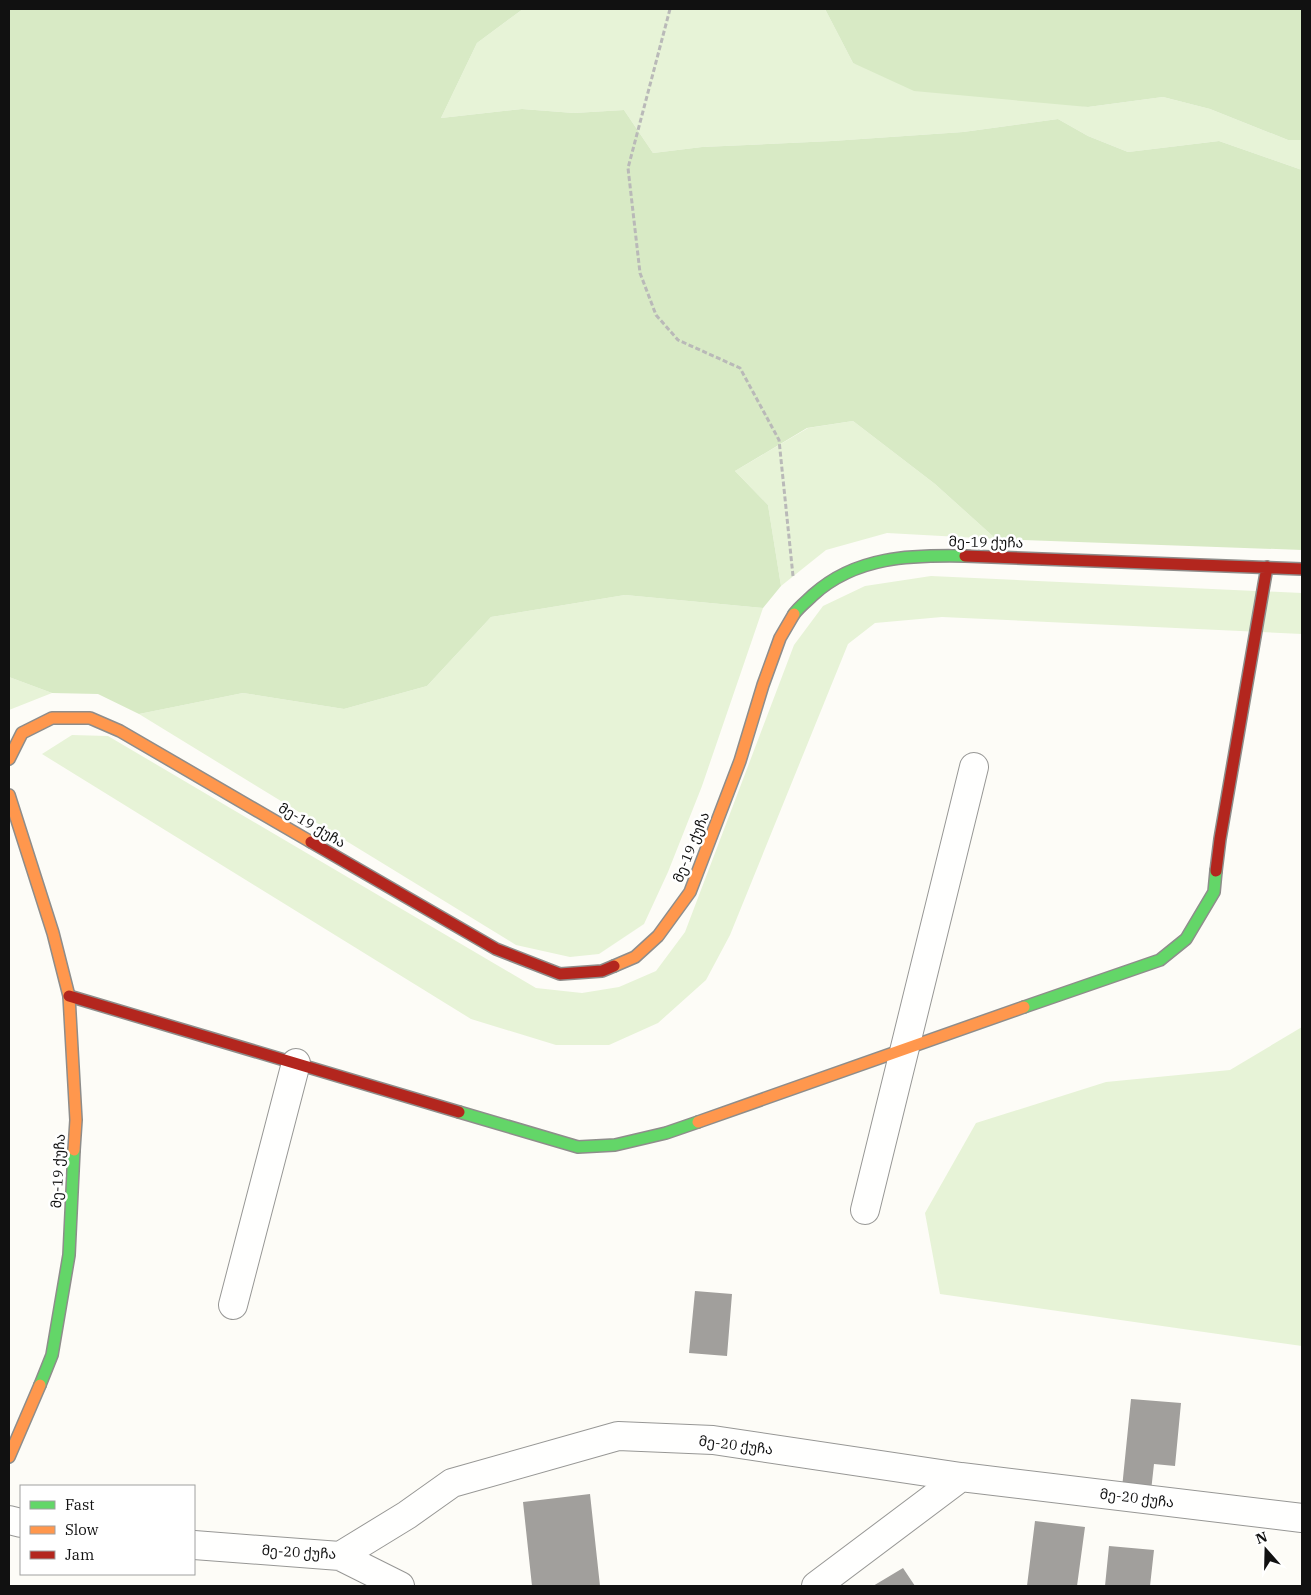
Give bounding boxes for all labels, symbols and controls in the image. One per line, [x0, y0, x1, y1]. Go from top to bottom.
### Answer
street label: მე-19 ქუჩა [949, 532, 1023, 552]
street label: მე-19 ქუჩა [275, 799, 349, 851]
street label: მე-19 ქუჩა [669, 809, 713, 885]
street label: მე-19 ქუჩა [47, 1133, 69, 1209]
street label: მე-20 ქუჩა [698, 1432, 774, 1458]
legend [20, 1485, 195, 1575]
street label: მე-20 ქუჩა [1099, 1485, 1175, 1511]
text: Fast [65, 1495, 95, 1514]
text: Slow [65, 1520, 99, 1539]
north arrow [1241, 1525, 1291, 1575]
text: N [1253, 1527, 1270, 1548]
street label: მე-20 ქუჩა [261, 1541, 337, 1563]
text: Jam [65, 1545, 94, 1564]

